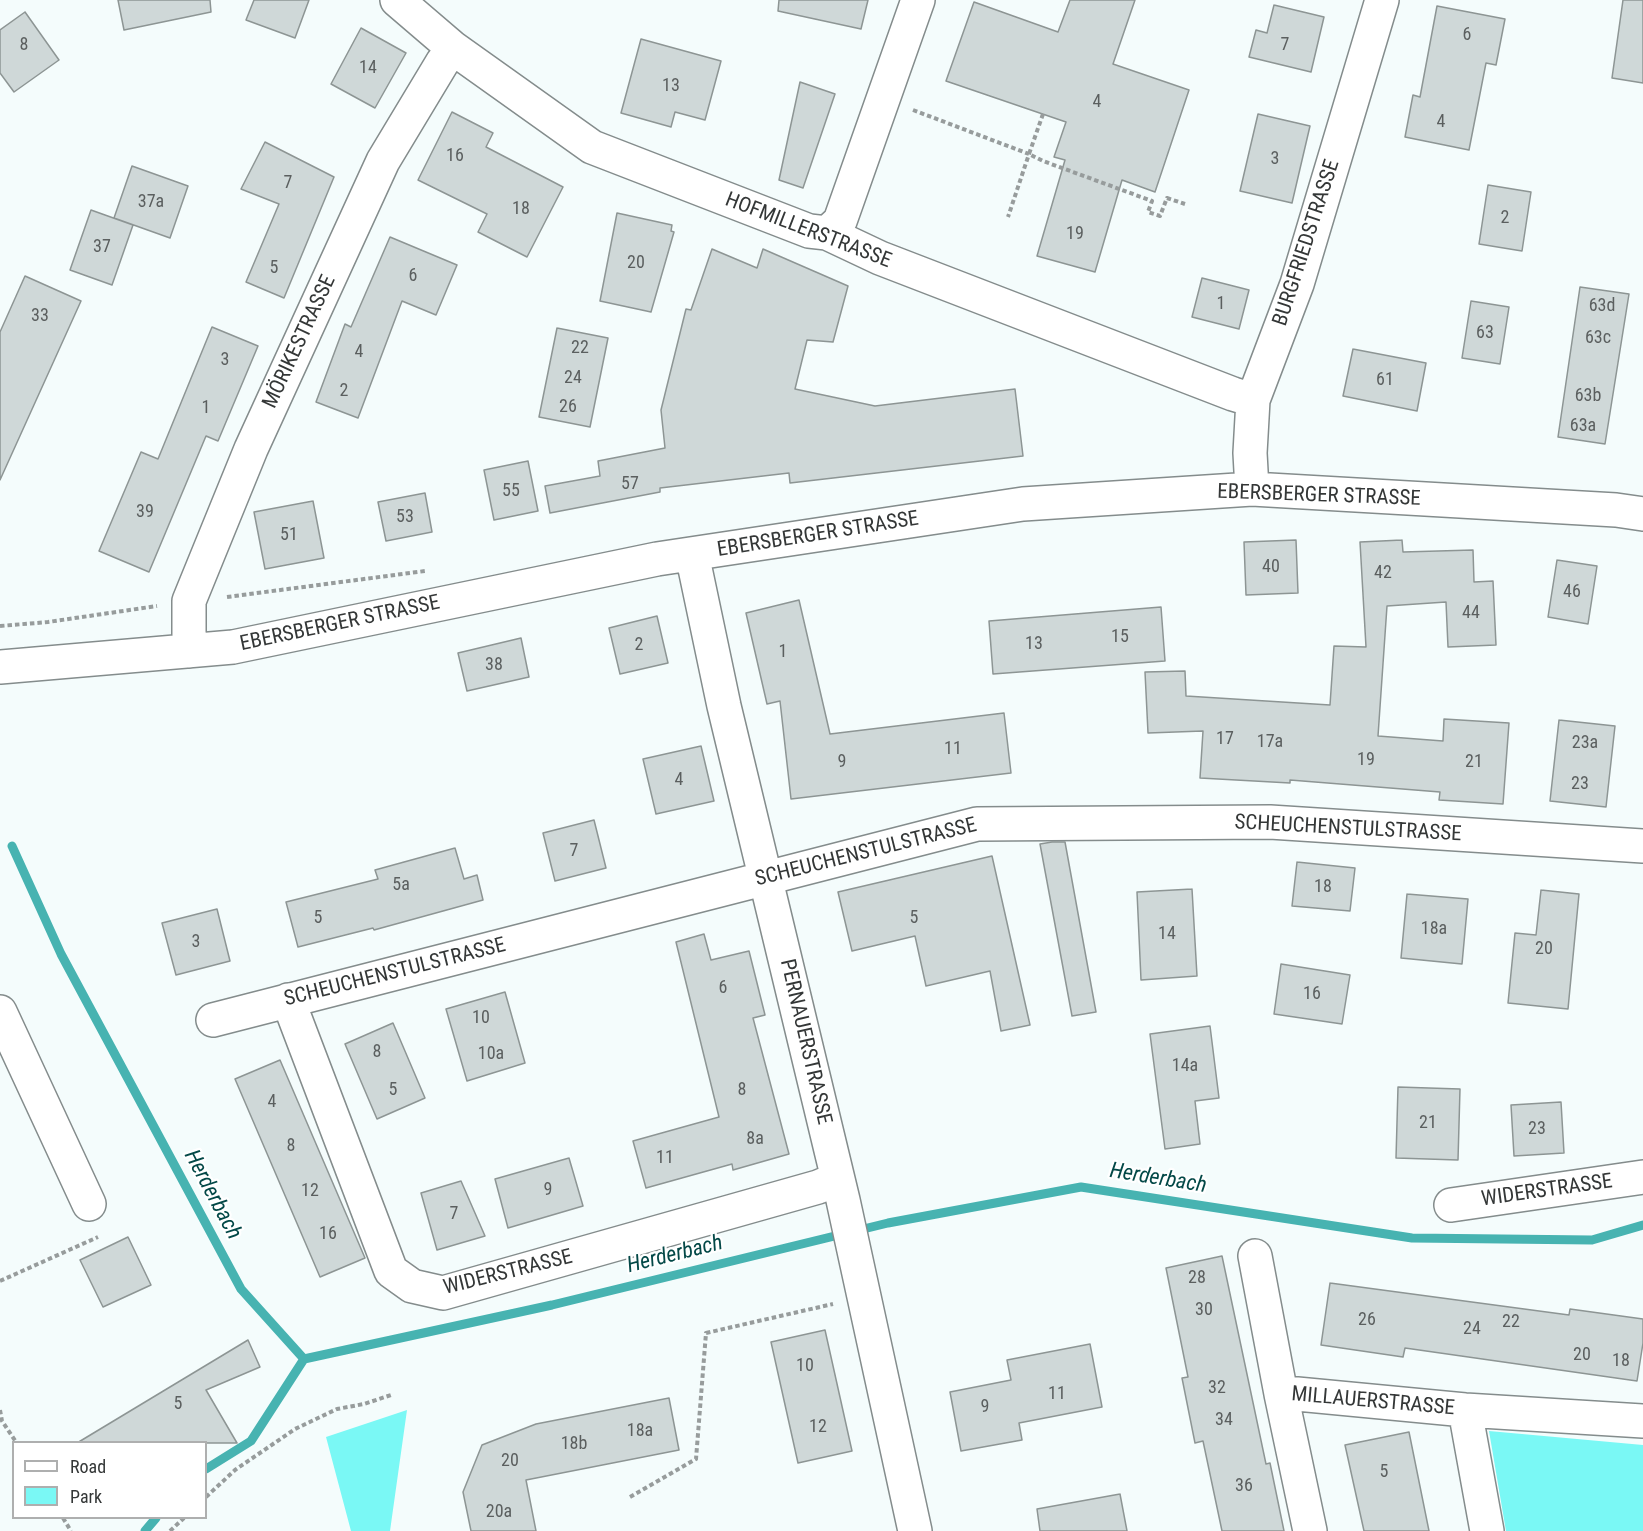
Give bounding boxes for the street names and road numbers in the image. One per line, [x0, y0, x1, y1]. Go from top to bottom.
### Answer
street label: BURGFRIEDSTRASSE [1268, 157, 1346, 329]
street label: HOFMILLERSTRASSE [721, 188, 895, 274]
street label: MÖRIKESTRASSE [258, 271, 342, 413]
street label: EBERSBERGER STRASSE [1217, 480, 1421, 512]
street label: EBERSBERGER STRASSE [716, 507, 920, 563]
street label: EBERSBERGER STRASSE [238, 591, 442, 657]
street label: SCHEUCHENSTULSTRASSE [1234, 810, 1462, 848]
street label: SCHEUCHENSTULSTRASSE [753, 813, 979, 893]
street label: SCHEUCHENSTULSTRASSE [282, 933, 508, 1013]
street label: PERNAUERSTRASSE [774, 957, 836, 1127]
street label: WIDERSTRASSE [1480, 1169, 1614, 1213]
street label: WIDERSTRASSE [441, 1245, 575, 1301]
street label: MILLAUERSTRASSE [1290, 1382, 1456, 1422]

